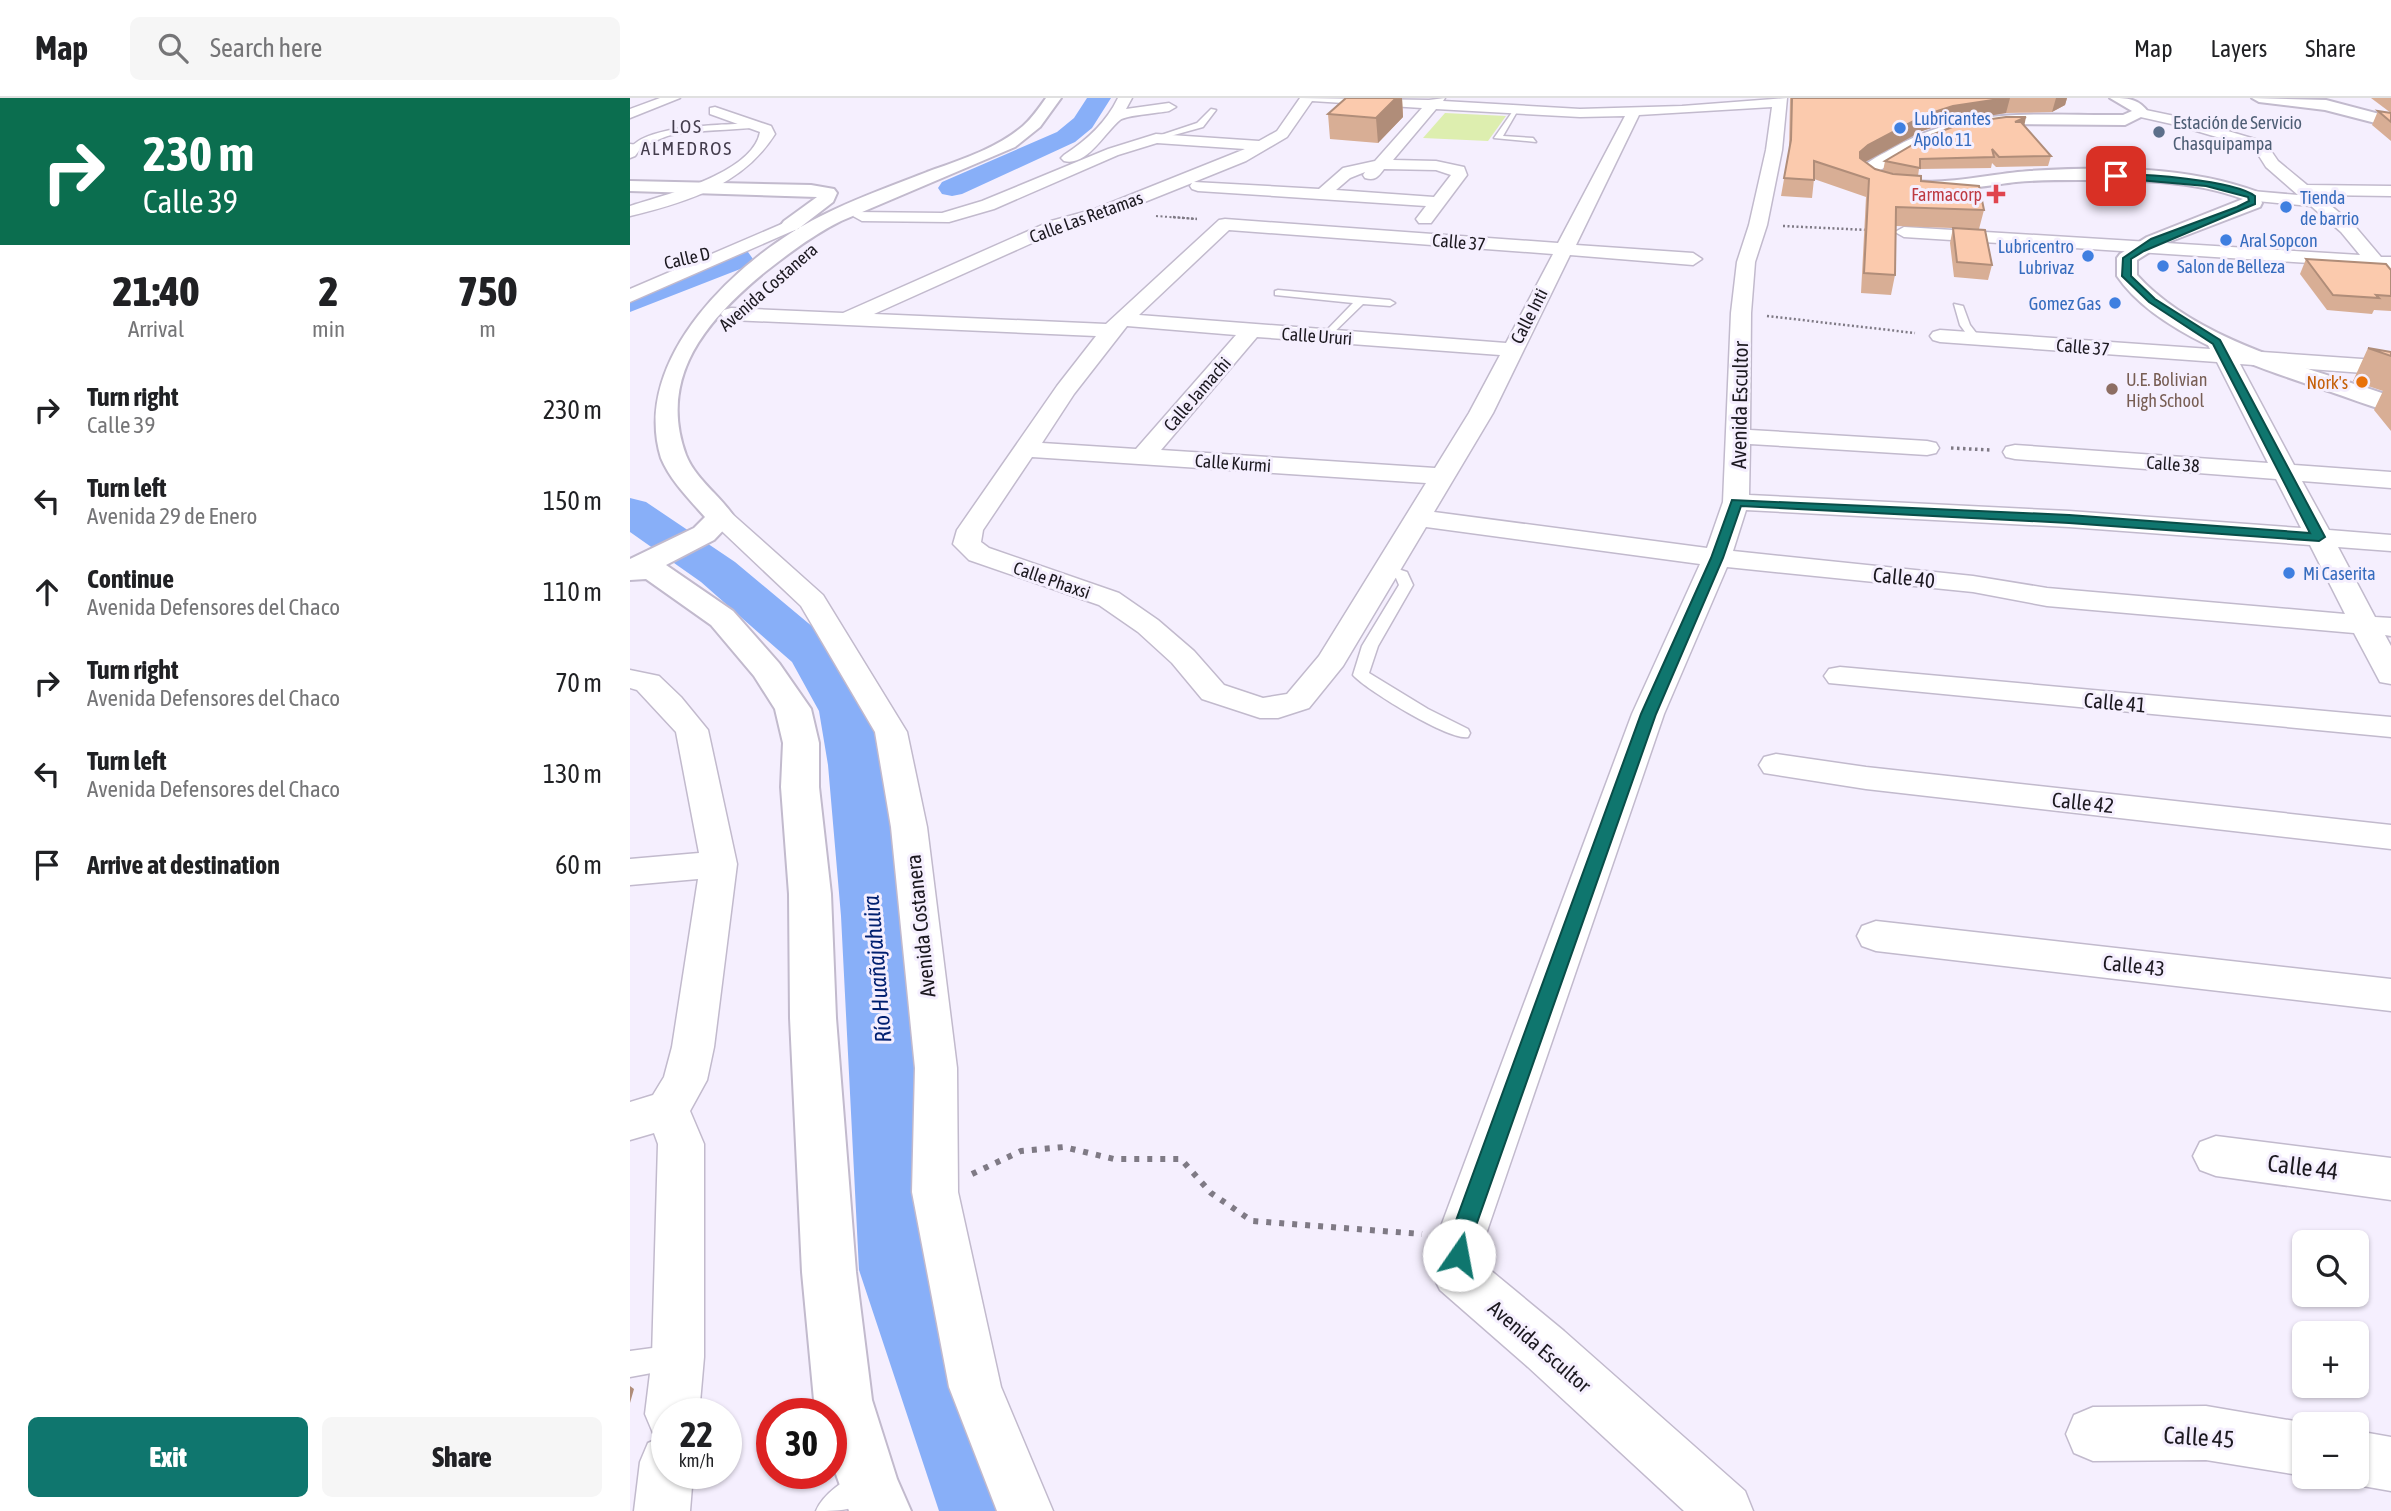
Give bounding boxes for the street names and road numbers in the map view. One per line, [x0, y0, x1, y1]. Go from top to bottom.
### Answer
street label: Calle Las Retamas [1026, 187, 1146, 247]
street label: Calle 37 [1431, 229, 1487, 255]
street label: Avenida Costanera [715, 239, 821, 335]
street label: Calle D [662, 243, 712, 273]
street label: Calle Inti [1506, 285, 1552, 347]
street label: Calle Ururi [1281, 323, 1353, 349]
street label: Calle 37 [2055, 334, 2111, 360]
street label: Avenida Escultor [1726, 340, 1752, 469]
street label: Calle Jamachi [1159, 353, 1235, 435]
street label: Calle Kurmi [1194, 450, 1272, 476]
street label: Calle 38 [2146, 452, 2200, 476]
street label: Calle Phaxsi [1011, 557, 1093, 603]
street label: Calle 40 [1872, 562, 1936, 592]
street label: Calle 41 [2083, 687, 2147, 717]
street label: Calle 42 [2051, 787, 2115, 817]
street label: Avenida Costanera [901, 853, 939, 999]
street label: Calle 43 [2102, 950, 2166, 980]
street label: Calle 44 [2266, 1149, 2340, 1185]
street label: Avenida Escultor [1484, 1295, 1597, 1397]
street label: Calle 45 [2163, 1421, 2235, 1453]

